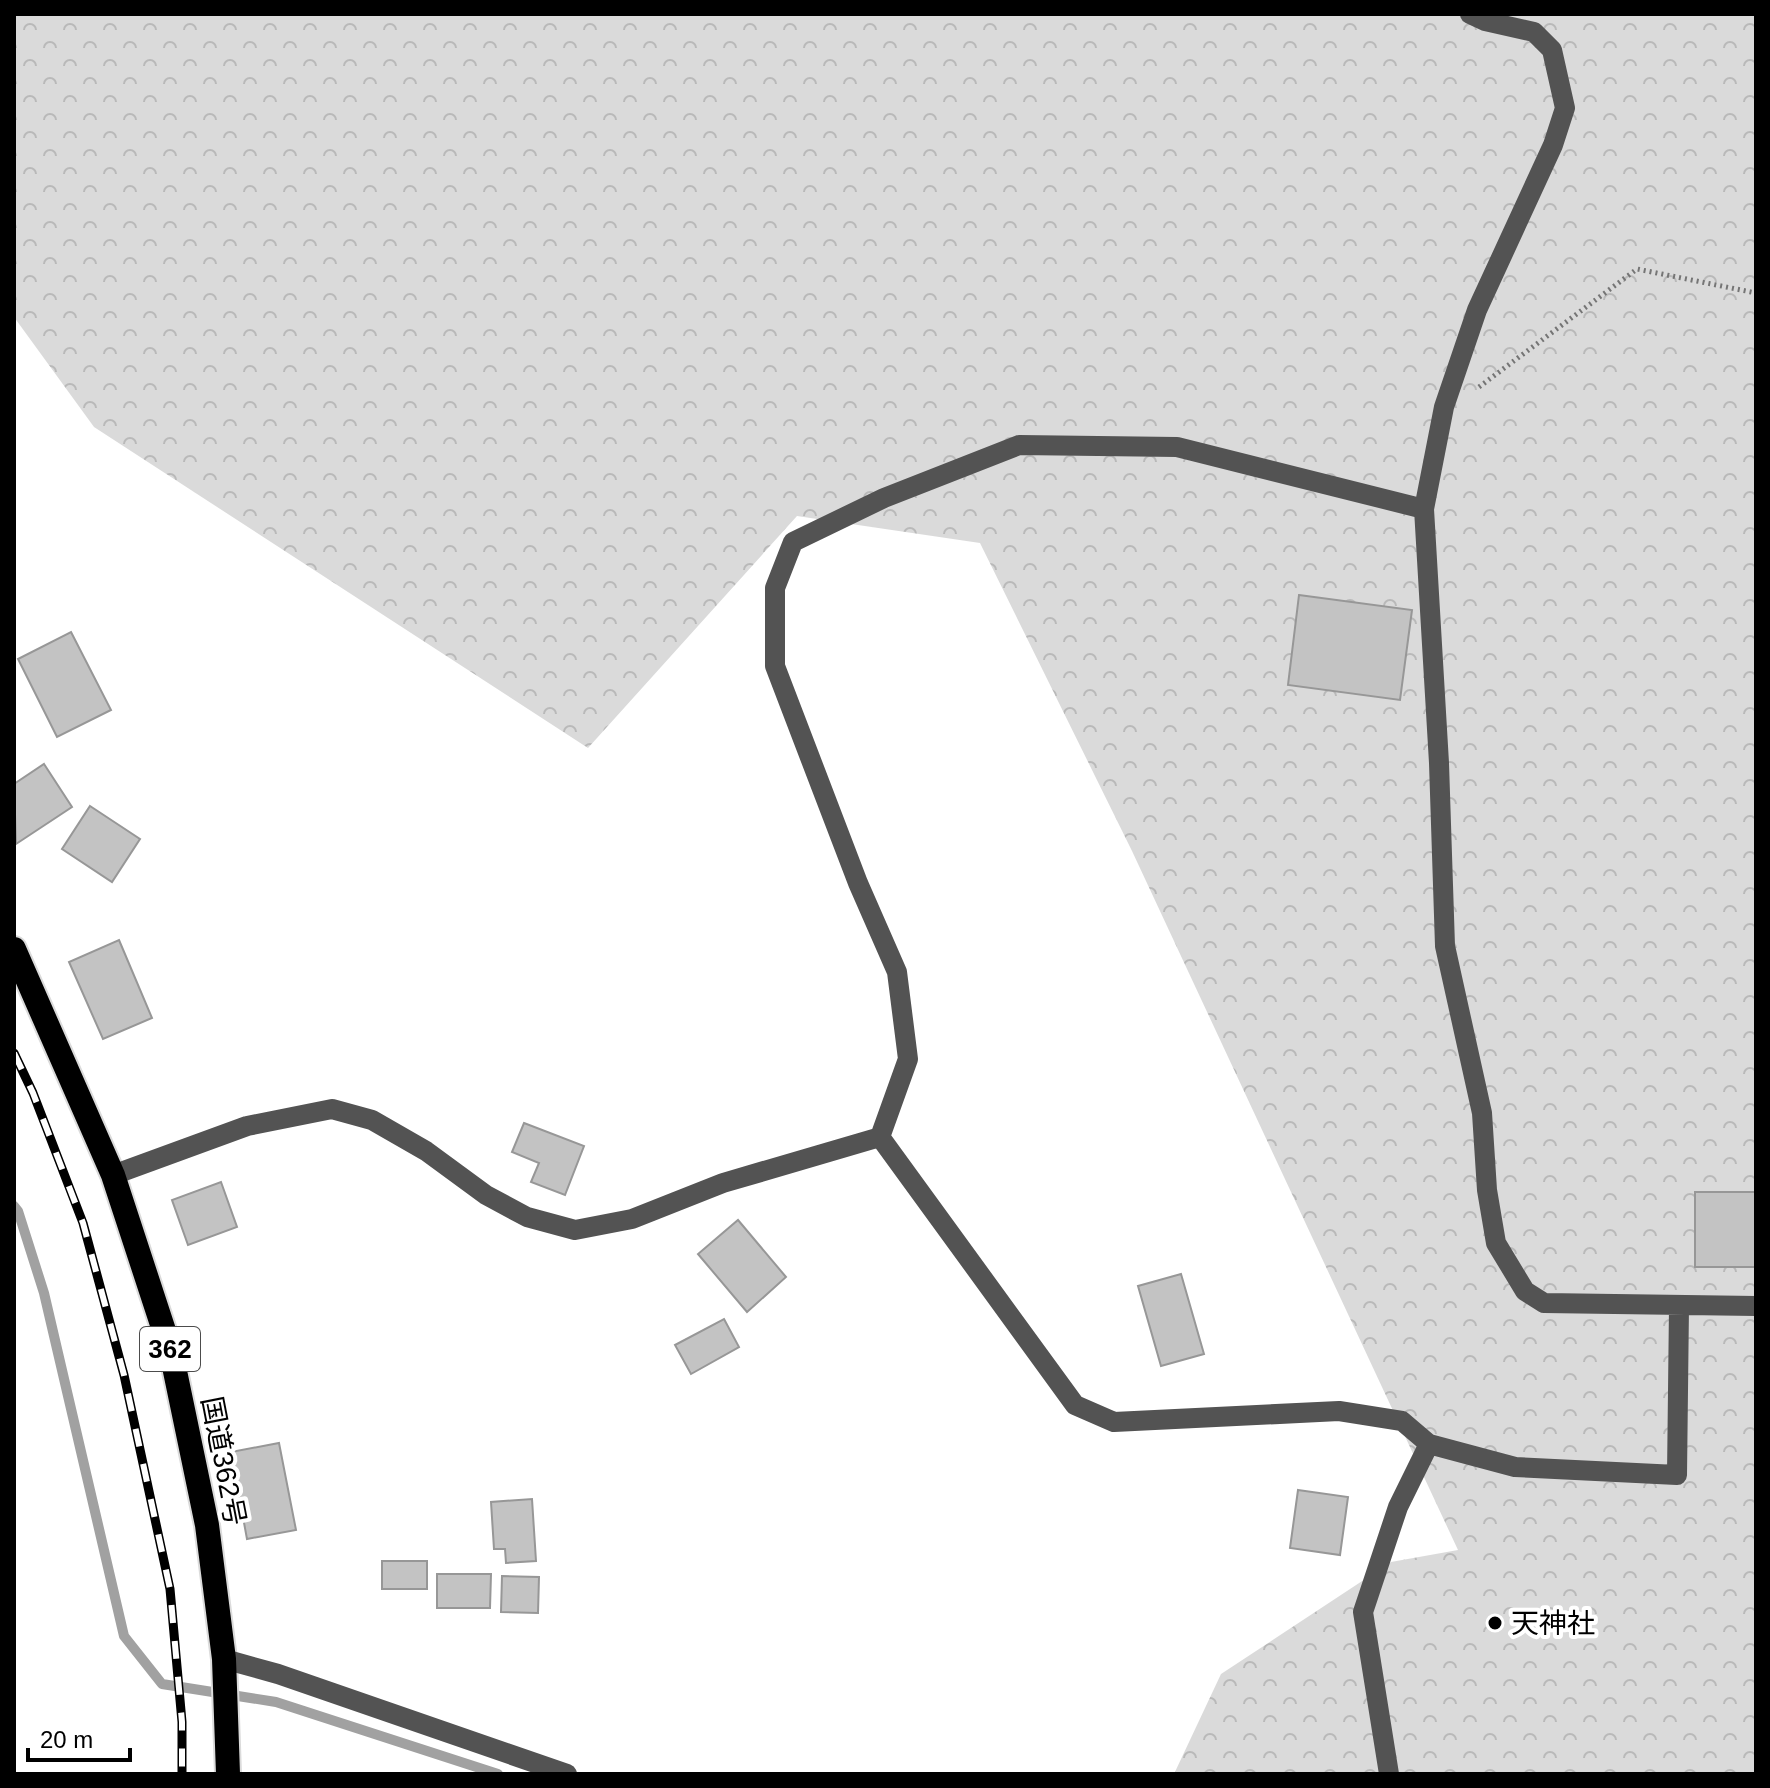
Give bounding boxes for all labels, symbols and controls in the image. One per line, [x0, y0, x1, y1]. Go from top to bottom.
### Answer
road number: 362 [140, 1327, 200, 1371]
street label: 国道362号 [196, 1394, 251, 1528]
place label: 天神社 [1511, 1608, 1595, 1639]
marker: 天神社 [1486, 1614, 1504, 1632]
scale bar [28, 1712, 130, 1762]
text: 20 m [40, 1726, 93, 1753]

